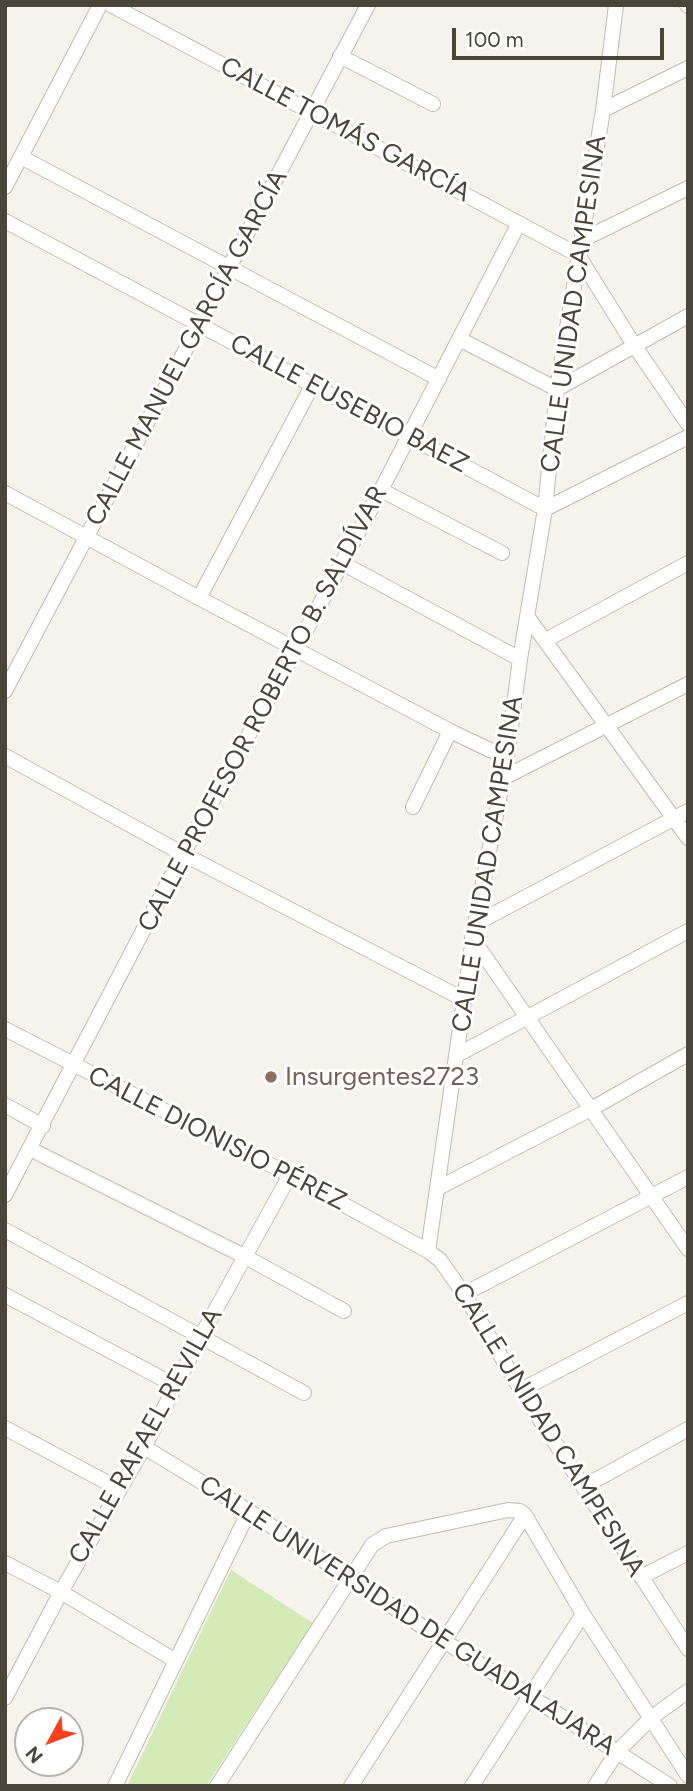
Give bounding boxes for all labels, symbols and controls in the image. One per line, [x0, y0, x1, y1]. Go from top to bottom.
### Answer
scale bar [455, 14, 667, 58]
text: 100 m [465, 27, 524, 52]
street label: CALLE TOMÁS GARCÍA [215, 51, 475, 209]
street label: CALLE UNIDAD CAMPESINA [535, 133, 613, 475]
street label: CALLE MANUEL GARCÍA GARCÍA [80, 165, 294, 531]
street label: CALLE EUSEBIO BAEZ [225, 328, 473, 480]
street label: CALLE PROFESOR ROBERTO B. SALDÍVAR [132, 481, 394, 937]
street label: CALLE UNIDAD CAMPESINA [446, 694, 530, 1034]
street label: CALLE DIONISIO PÉREZ [83, 1060, 351, 1218]
place label: Insurgentes2723 [285, 1061, 479, 1093]
marker: Insurgentes2723 [263, 1069, 279, 1085]
street label: CALLE UNIDAD CAMPESINA [445, 1278, 651, 1582]
street label: CALLE RAFAEL REVILLA [63, 1303, 229, 1569]
street label: CALLE UNIVERSIDAD DE GUADALAJARA [193, 1469, 621, 1763]
north arrow [14, 1707, 84, 1777]
text: N [21, 1742, 48, 1768]

